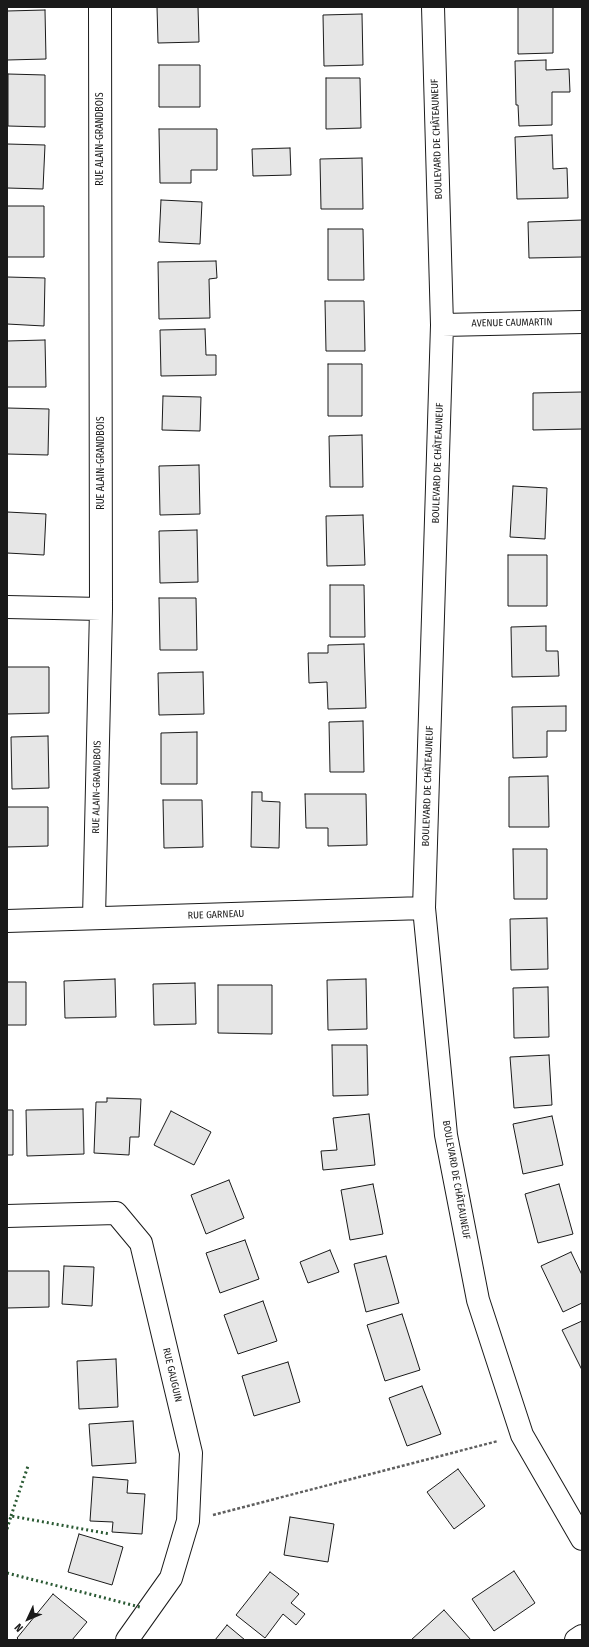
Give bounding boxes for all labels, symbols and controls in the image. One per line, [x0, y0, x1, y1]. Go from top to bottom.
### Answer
street label: BOULEVARD DE CHÂTEAUNEUF [429, 78, 445, 200]
street label: RUE ALAIN-GRANDBOIS [94, 92, 106, 186]
street label: AVENUE CAUMARTIN [471, 316, 553, 330]
street label: BOULEVARD DE CHÂTEAUNEUF [430, 402, 446, 524]
street label: RUE ALAIN-GRANDBOIS [95, 416, 107, 510]
street label: BOULEVARD DE CHÂTEAUNEUF [420, 725, 436, 847]
street label: RUE ALAIN-GRANDBOIS [90, 740, 104, 834]
street label: RUE GARNEAU [188, 908, 244, 922]
street label: BOULEVARD DE CHÂTEAUNEUF [440, 1120, 472, 1240]
street label: RUE GAUGUIN [160, 1347, 184, 1403]
north arrow [8, 1599, 48, 1639]
text: N [12, 1621, 26, 1635]

